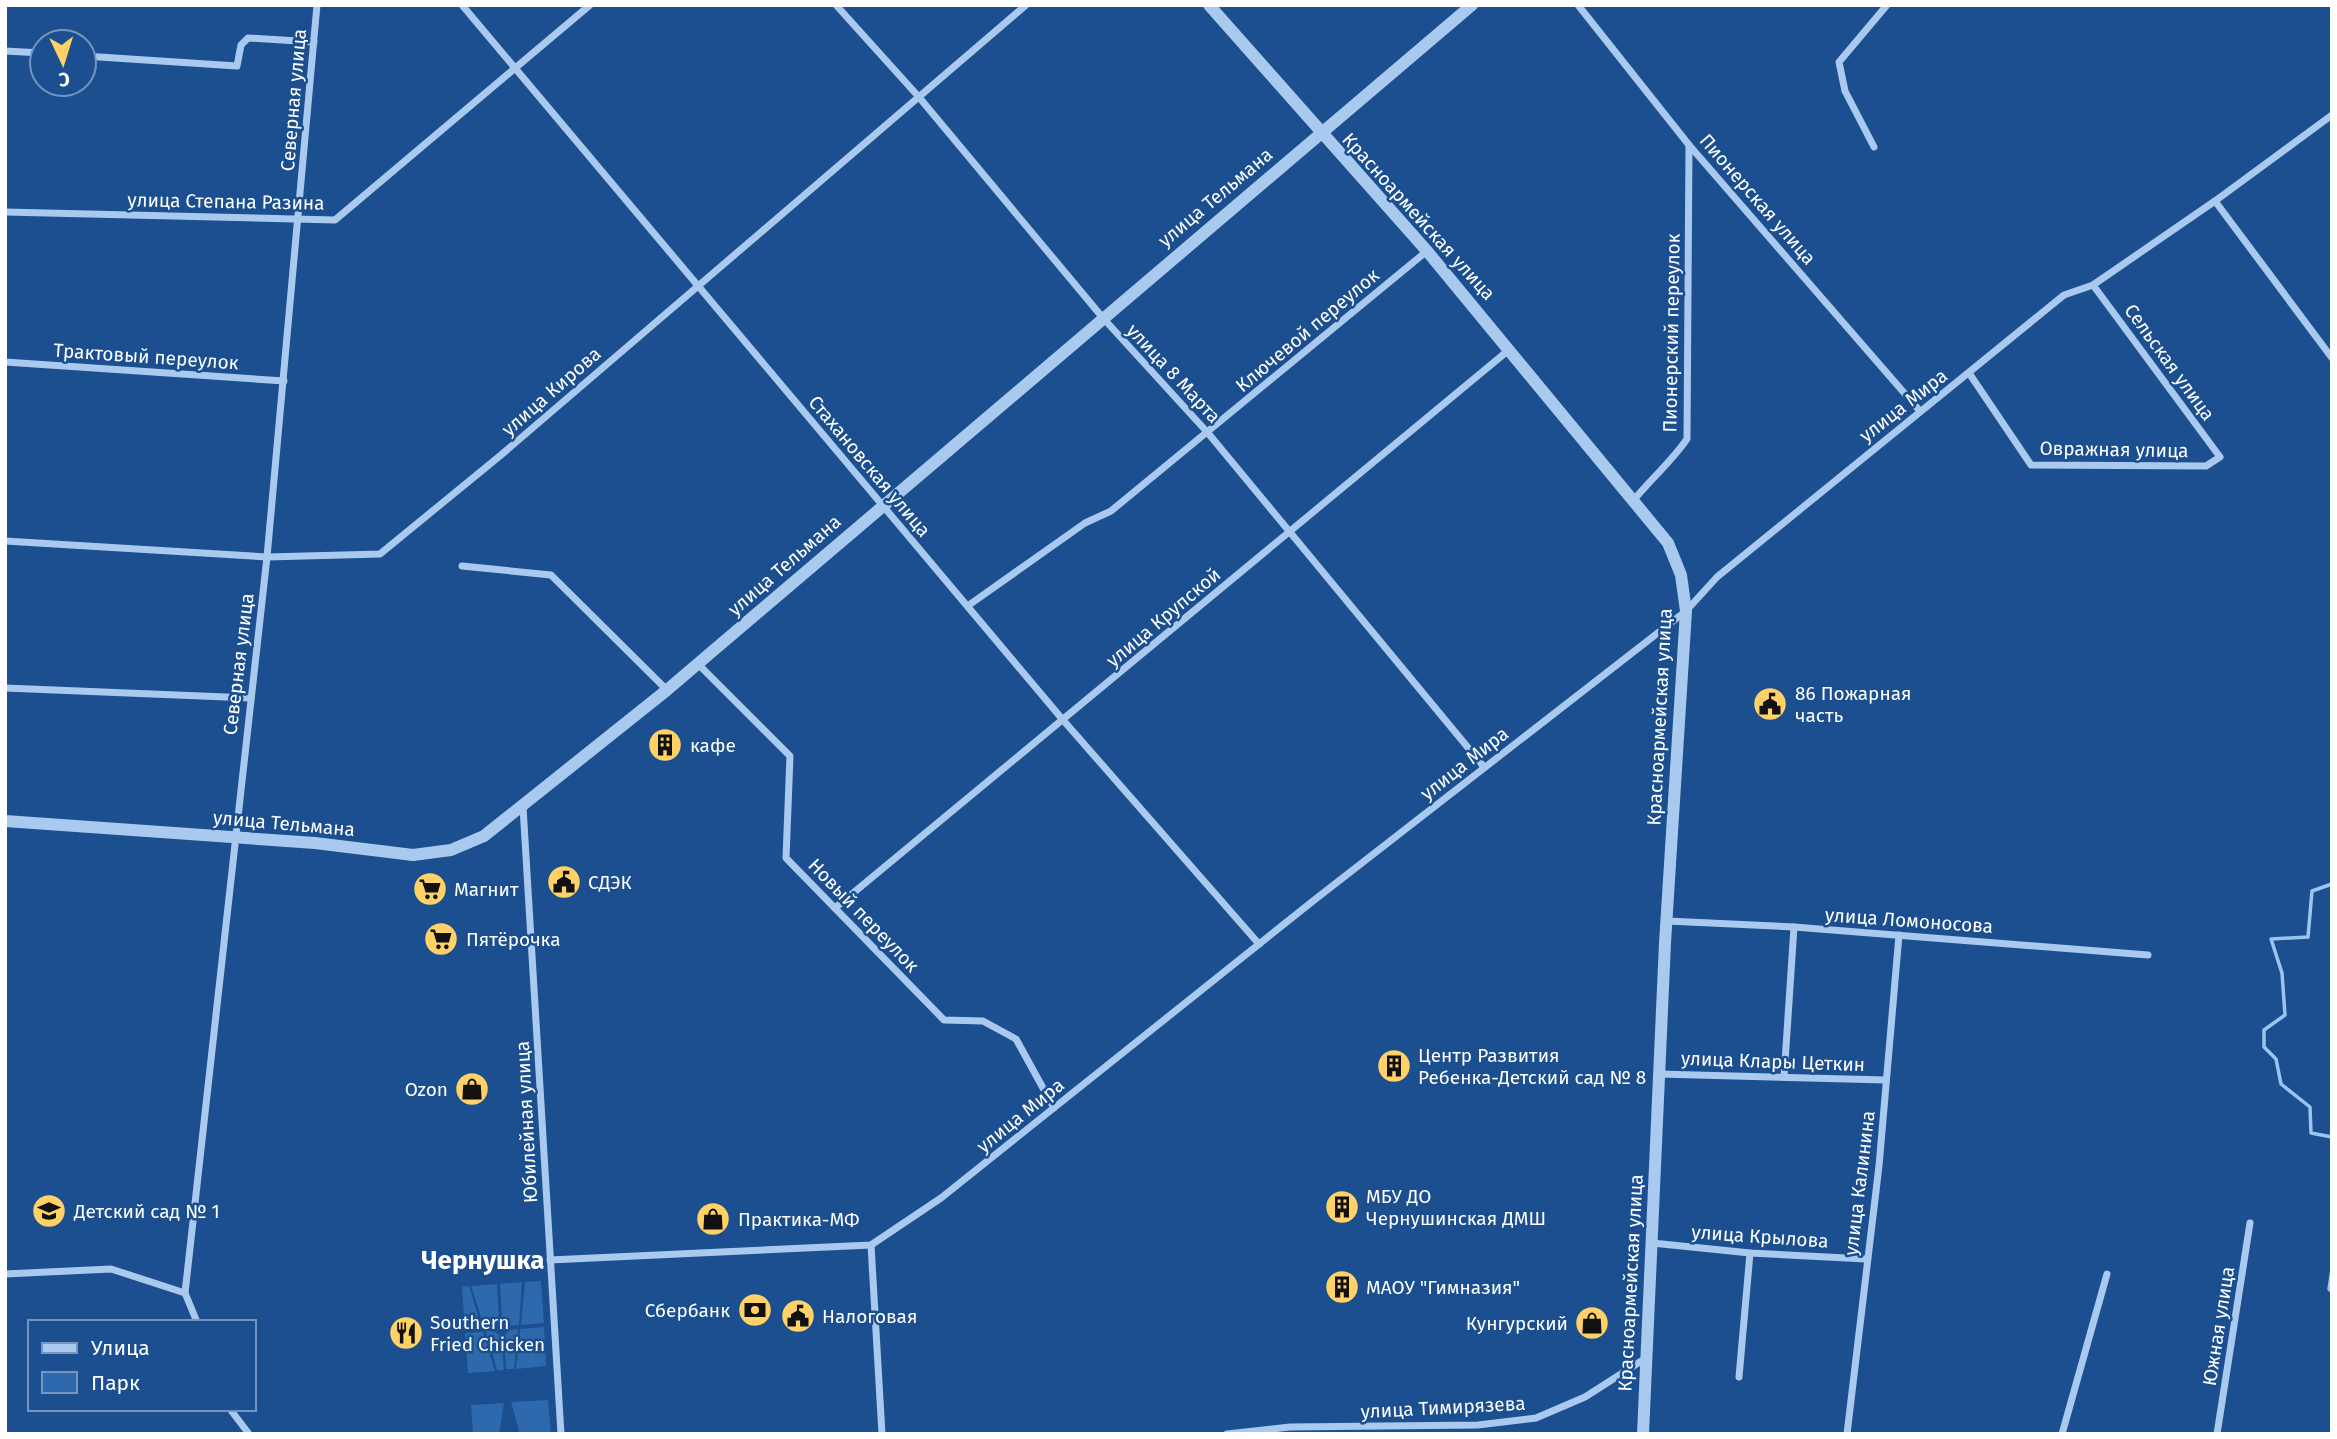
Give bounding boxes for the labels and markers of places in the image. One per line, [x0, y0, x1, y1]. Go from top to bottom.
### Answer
place label: 86 Пожарная часть [1795, 682, 1911, 727]
public building icon: 86 Пожарная часть [1751, 685, 1789, 723]
building icon: кафе [646, 726, 684, 764]
place label: кафе [690, 734, 736, 757]
public building icon: СДЭК [545, 863, 583, 901]
supermarket icon: Магнит [411, 870, 449, 908]
place label: СДЭК [588, 871, 632, 894]
place label: Магнит [454, 878, 519, 901]
supermarket icon: Пятёрочка [422, 920, 460, 958]
place label: Пятёрочка [466, 928, 561, 951]
place label: Центр Развития Ребенка-Детский сад № 8 [1418, 1044, 1646, 1089]
building icon: Центр Развития Ребенка-Детский сад № 8 [1375, 1047, 1413, 1085]
shop icon: Ozon [453, 1070, 491, 1108]
place label: Ozon [405, 1078, 448, 1101]
place label: МБУ ДО Чернушинская ДМШ [1366, 1185, 1546, 1230]
building icon: МБУ ДО Чернушинская ДМШ [1323, 1188, 1361, 1226]
school or university icon: Детский сад № 1 [30, 1192, 68, 1230]
place label: Детский сад № 1 [73, 1200, 220, 1223]
shop icon: Практика-МФ [694, 1200, 732, 1238]
place label: Практика-МФ [738, 1208, 860, 1231]
building icon: МАОУ "Гимназия" [1323, 1268, 1361, 1306]
place label: МАОУ "Гимназия" [1366, 1276, 1520, 1299]
bank icon: Сбербанк [736, 1291, 774, 1329]
public building icon: Налоговая [779, 1297, 817, 1335]
place label: Сбербанк [645, 1299, 730, 1322]
shop icon: Кунгурский [1573, 1304, 1611, 1342]
place label: Налоговая [822, 1305, 917, 1328]
place label: Southern Fried Chicken [430, 1311, 545, 1356]
place label: Кунгурский [1466, 1312, 1568, 1335]
restaurant icon: Southern Fried Chicken [387, 1314, 425, 1352]

